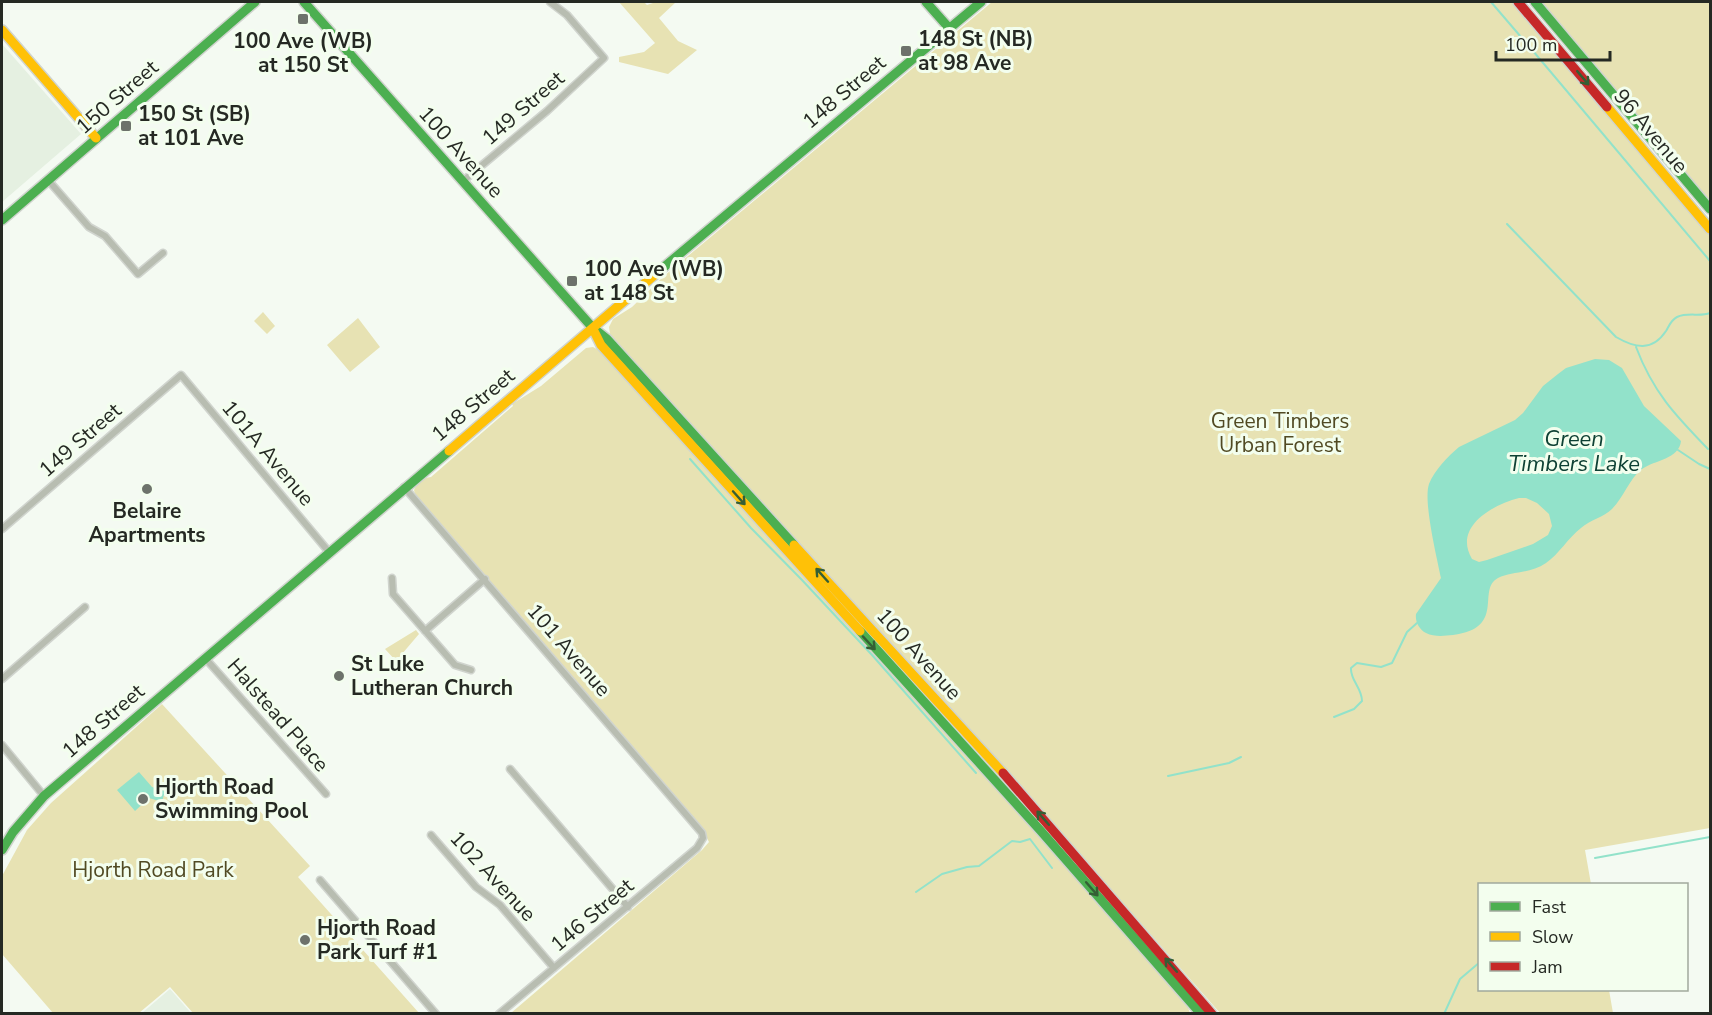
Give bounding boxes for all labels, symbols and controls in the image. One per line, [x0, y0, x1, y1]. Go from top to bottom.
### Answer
marker: 100 Ave (WB) at 150 St [296, 12, 310, 26]
scale bar [1496, 24, 1610, 62]
place label: 148 St (NB) at 98 Ave [918, 25, 1034, 77]
place label: 100 Ave (WB) at 150 St [233, 27, 373, 79]
text: 100 m [1505, 33, 1557, 57]
marker: 148 St (NB) at 98 Ave [899, 44, 913, 58]
street label: 148 Street [797, 49, 892, 135]
street label: 150 Street [70, 53, 165, 141]
street label: 149 Street [476, 64, 571, 152]
one-way arrow [1576, 70, 1590, 85]
street label: 96 Avenue [1607, 83, 1695, 179]
place label: 150 St (SB) at 101 Ave [138, 100, 251, 152]
street label: 100 Avenue [412, 100, 510, 204]
marker: 150 St (SB) at 101 Ave [119, 119, 133, 133]
place label: 100 Ave (WB) at 148 St [584, 255, 724, 307]
marker: 100 Ave (WB) at 148 St [565, 274, 579, 288]
street label: 148 Street [426, 362, 521, 448]
street label: 101A Avenue [215, 394, 321, 512]
street label: 149 Street [33, 396, 128, 484]
park label: Green Timbers Urban Forest [1211, 407, 1349, 459]
water label: Green Timbers Lake [1508, 424, 1640, 479]
marker: Belaire Apartments [140, 482, 154, 496]
one-way arrow [732, 490, 746, 505]
place label: Belaire Apartments [89, 497, 206, 549]
one-way arrow [815, 568, 829, 583]
street label: 101 Avenue [521, 598, 617, 702]
street label: 100 Avenue [870, 602, 968, 706]
one-way arrow [862, 635, 876, 650]
place label: St Luke Lutheran Church [351, 650, 513, 702]
street label: Halstead Place [221, 652, 335, 778]
marker: St Luke Lutheran Church [332, 669, 346, 683]
street label: 148 Street [56, 677, 151, 765]
place label: Hjorth Road Swimming Pool [155, 773, 309, 825]
marker: Hjorth Road Swimming Pool [136, 792, 150, 806]
one-way arrow [1036, 811, 1050, 826]
street label: 102 Avenue [444, 825, 542, 927]
park label: Hjorth Road Park [72, 856, 234, 884]
street label: 146 Street [545, 872, 640, 958]
one-way arrow [1085, 881, 1099, 896]
legend [1478, 883, 1688, 991]
text: Fast [1532, 895, 1567, 919]
place label: Hjorth Road Park Turf #1 [317, 914, 438, 966]
text: Slow [1532, 925, 1573, 949]
marker: Hjorth Road Park Turf #1 [298, 933, 312, 947]
text: Jam [1531, 955, 1563, 979]
one-way arrow [1164, 958, 1178, 973]

